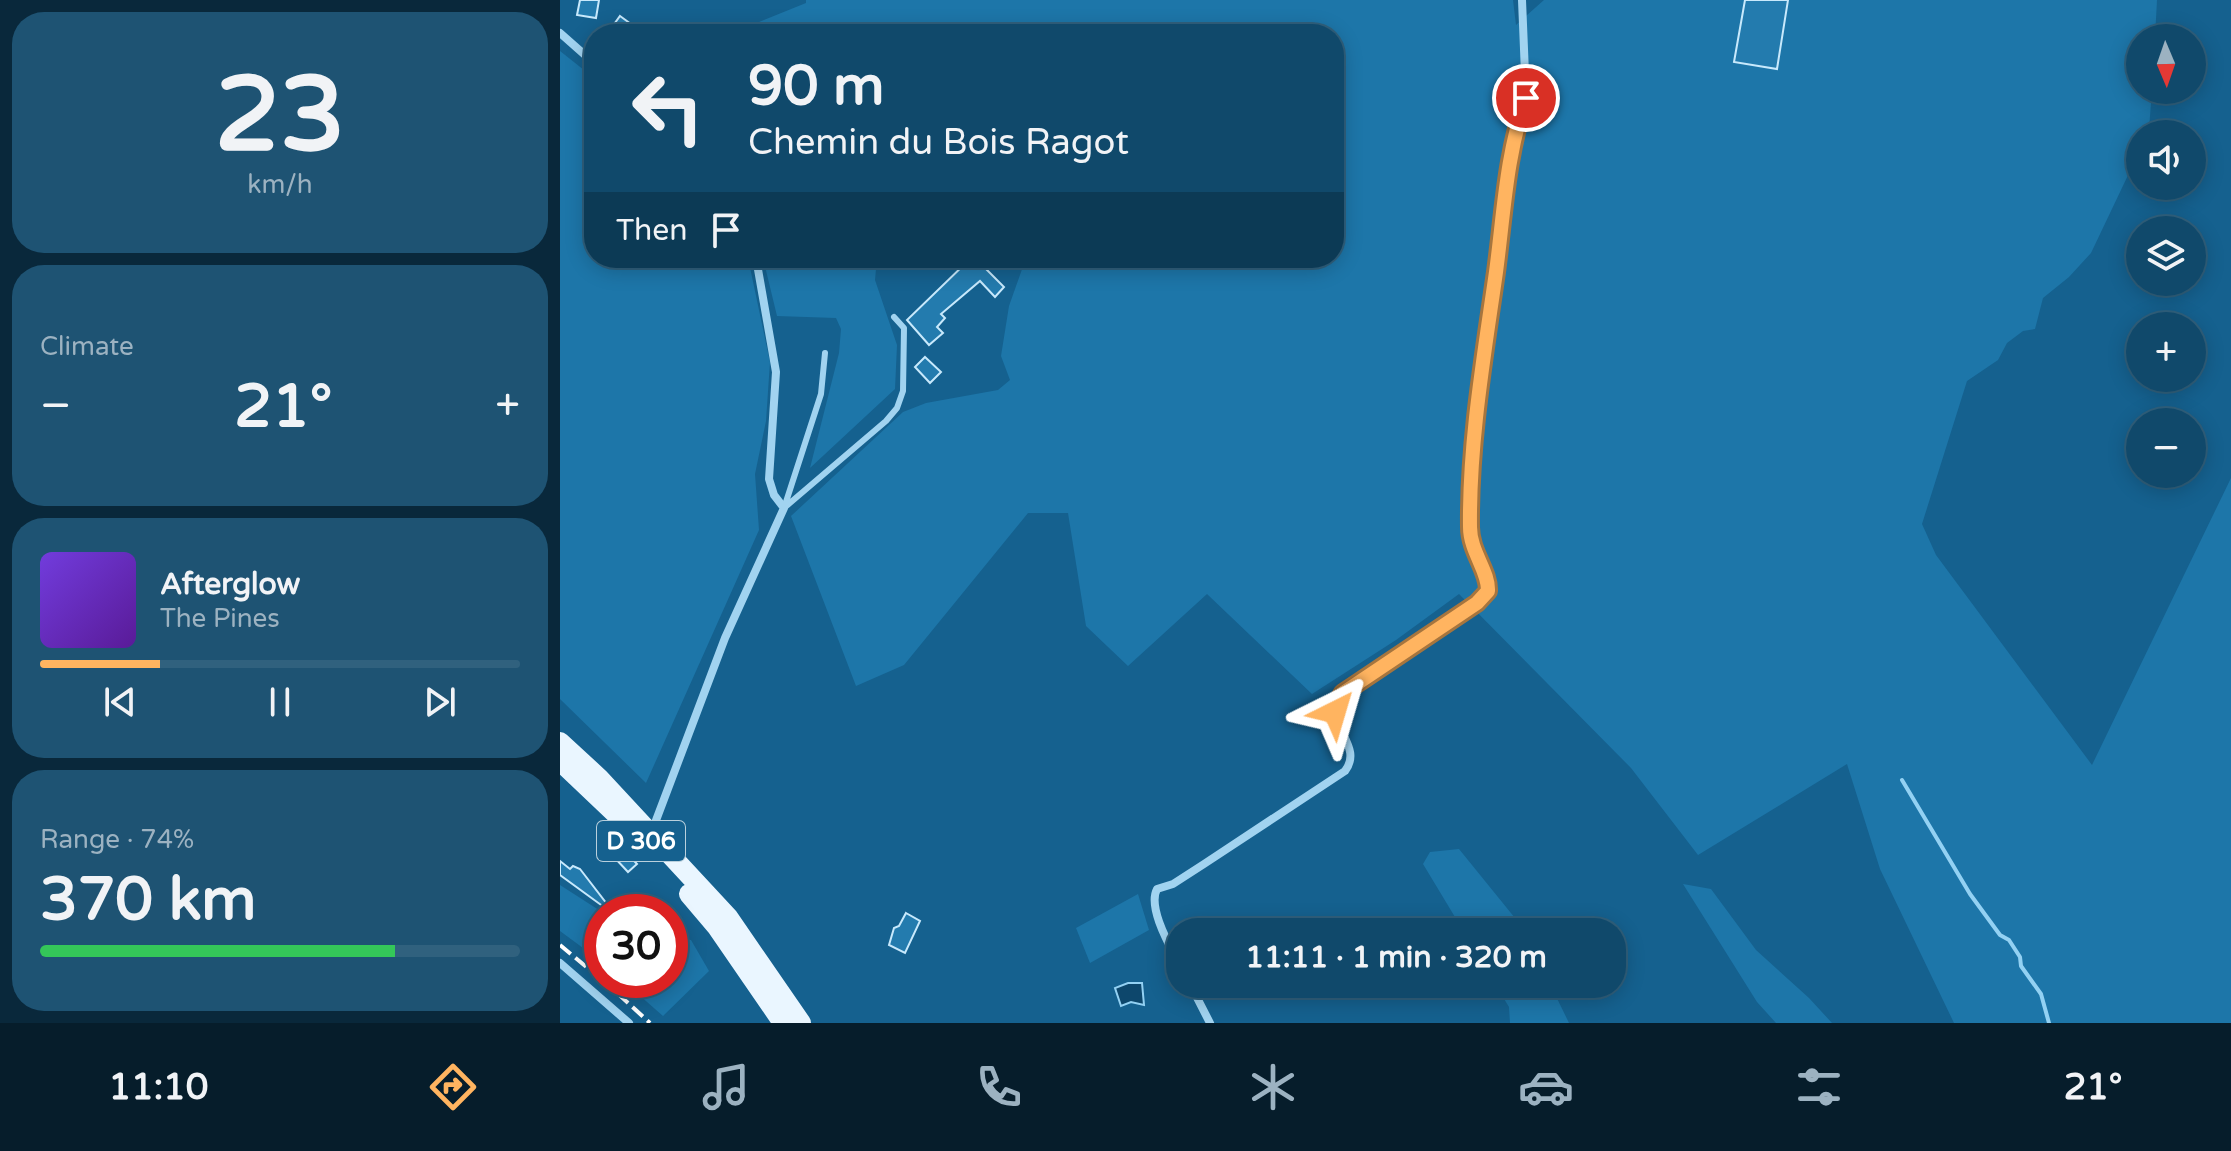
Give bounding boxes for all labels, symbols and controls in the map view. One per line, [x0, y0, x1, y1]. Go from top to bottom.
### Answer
north arrow [2126, 24, 2206, 104]
map controls [2126, 24, 2206, 488]
text: 90 m [748, 53, 884, 120]
text: 23 [215, 54, 345, 179]
icon: left [616, 56, 720, 160]
pin [1492, 64, 1560, 132]
icon: arrive [1504, 76, 1548, 120]
button: sound [2126, 120, 2206, 200]
text: Chemin du Bois Ragot [748, 121, 1129, 164]
text: km/h [247, 169, 313, 200]
icon: arrive [704, 208, 748, 252]
text: Then [616, 212, 688, 249]
button: layers [2126, 216, 2206, 296]
button: + [2126, 312, 2206, 392]
text: Climate [40, 331, 134, 362]
text: 21° [234, 371, 332, 443]
text: − [40, 380, 71, 433]
text: + [495, 380, 520, 433]
button: − [2126, 408, 2206, 488]
text: Afterglow [160, 566, 300, 603]
text: The Pines [160, 603, 280, 634]
position arrow [1293, 670, 1377, 754]
icon: previous [98, 680, 142, 724]
icon: pause [258, 680, 302, 724]
icon: next [418, 680, 462, 724]
road number: D 306 [597, 821, 685, 861]
text: Range · 74% [40, 824, 194, 855]
text: 370 km [40, 864, 256, 936]
speed limit sign: 30 [584, 894, 688, 998]
text: 11:11 · 1 min · 320 m [1245, 939, 1547, 976]
icon: directions [425, 1059, 481, 1115]
icon: music [698, 1059, 754, 1115]
icon: phone [971, 1059, 1027, 1115]
icon: climate [1245, 1059, 1301, 1115]
icon: car [1518, 1059, 1574, 1115]
icon: filters [1791, 1059, 1847, 1115]
text: 11:10 [109, 1066, 208, 1109]
text: 21° [2064, 1066, 2122, 1109]

